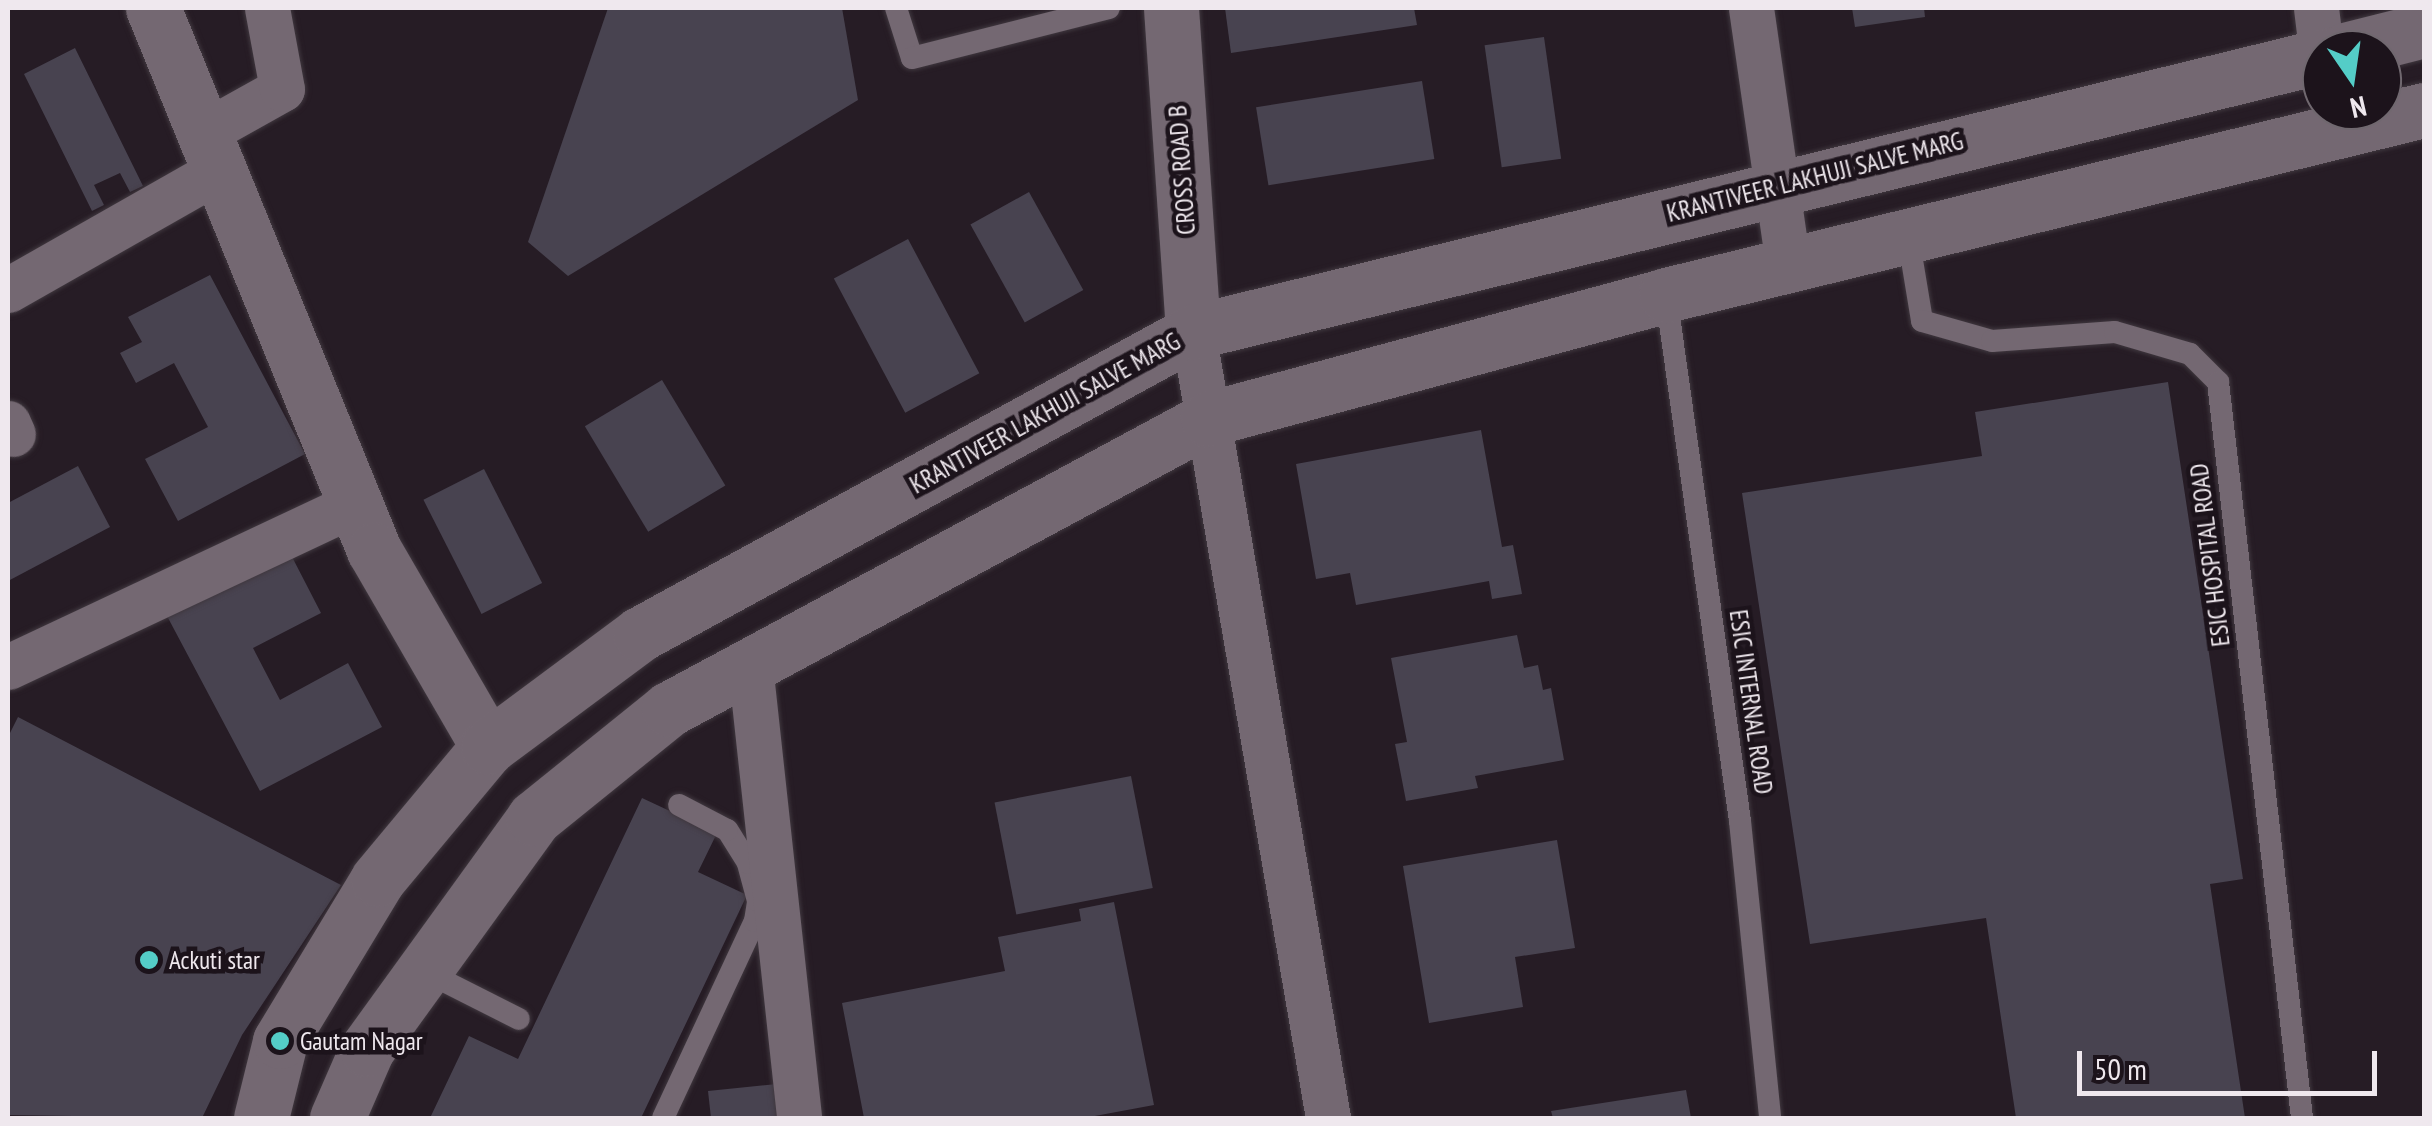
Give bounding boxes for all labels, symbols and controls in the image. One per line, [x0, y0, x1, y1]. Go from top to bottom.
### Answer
north arrow [2302, 30, 2402, 130]
text: N [2347, 88, 2370, 127]
street label: CROSS ROAD B [1163, 104, 1201, 236]
street label: KRANTIVEER LAKHUJI SALVE MARG [1664, 126, 1966, 228]
street label: KRANTIVEER LAKHUJI SALVE MARG [905, 326, 1185, 500]
street label: ESIC HOSPITAL ROAD [2184, 461, 2236, 649]
street label: ESIC INTERNAL ROAD [1723, 607, 1779, 797]
place label: Ackuti star [169, 945, 260, 975]
marker: Ackuti star [138, 949, 160, 971]
place label: Gautam Nagar [300, 1026, 423, 1056]
marker: Gautam Nagar [269, 1030, 291, 1052]
scale bar [2082, 1031, 2382, 1093]
text: 50 m [2094, 1049, 2147, 1088]

